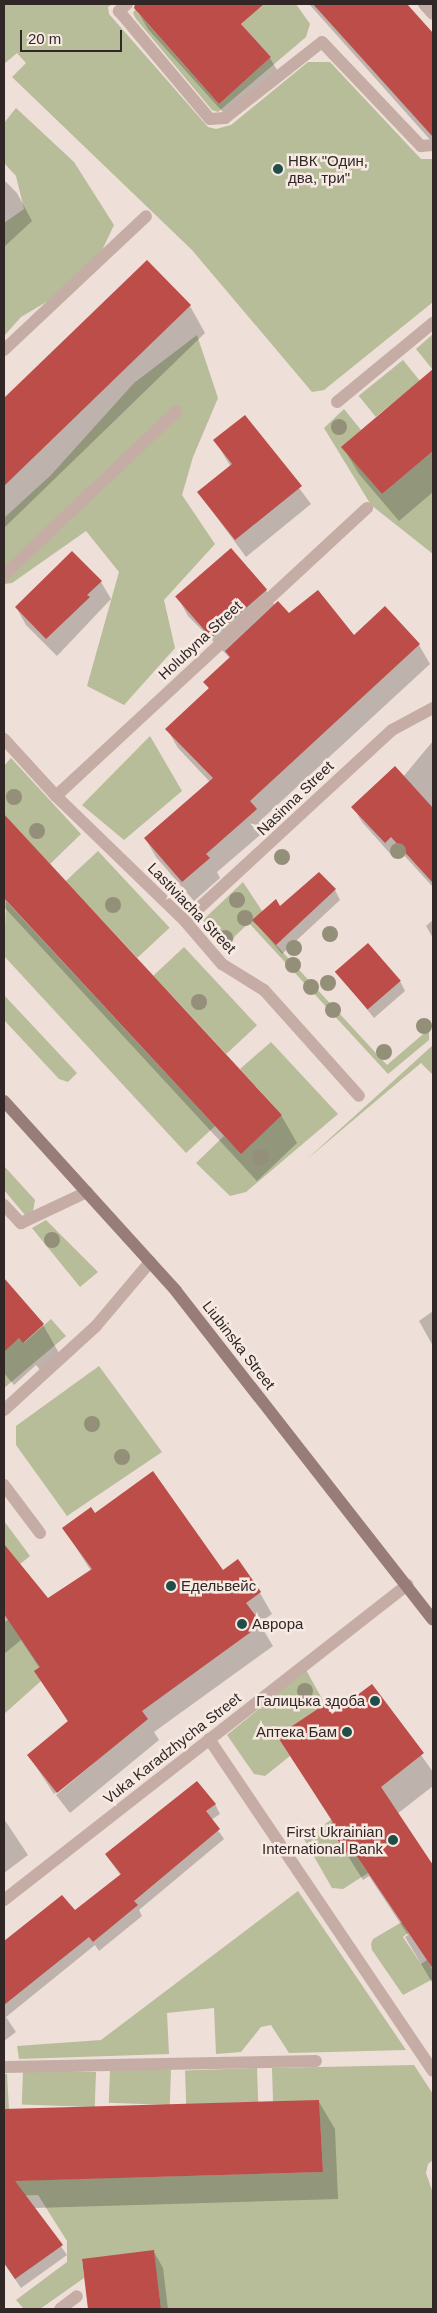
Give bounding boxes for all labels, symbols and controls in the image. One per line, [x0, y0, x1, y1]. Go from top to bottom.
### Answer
scale bar [22, 20, 125, 52]
text: 20 m [28, 30, 61, 47]
place label: НВК "Один, два, три" [288, 151, 368, 186]
marker: НВК "Один, два, три" [272, 163, 284, 175]
street label: Holubyna Street [155, 597, 245, 683]
street label: Nasinna Street [253, 757, 337, 839]
street label: Lastiviacha Street [144, 859, 240, 957]
street label: Liubinska Street [199, 1297, 279, 1393]
place label: Едельвейс [181, 1577, 256, 1595]
marker: Едельвейс [165, 1580, 177, 1592]
place label: Аврора [252, 1615, 303, 1633]
marker: Аврора [236, 1618, 248, 1630]
street label: Vuka Karadzhycha Street [100, 1689, 244, 1807]
place label: Галицька здоба [256, 1692, 365, 1710]
marker: Галицька здоба [369, 1695, 381, 1707]
place label: Аптека Бам [256, 1723, 337, 1741]
marker: Аптека Бам [341, 1726, 353, 1738]
place label: First Ukrainian International Bank [262, 1822, 383, 1857]
marker: First Ukrainian International Bank [387, 1834, 399, 1846]

